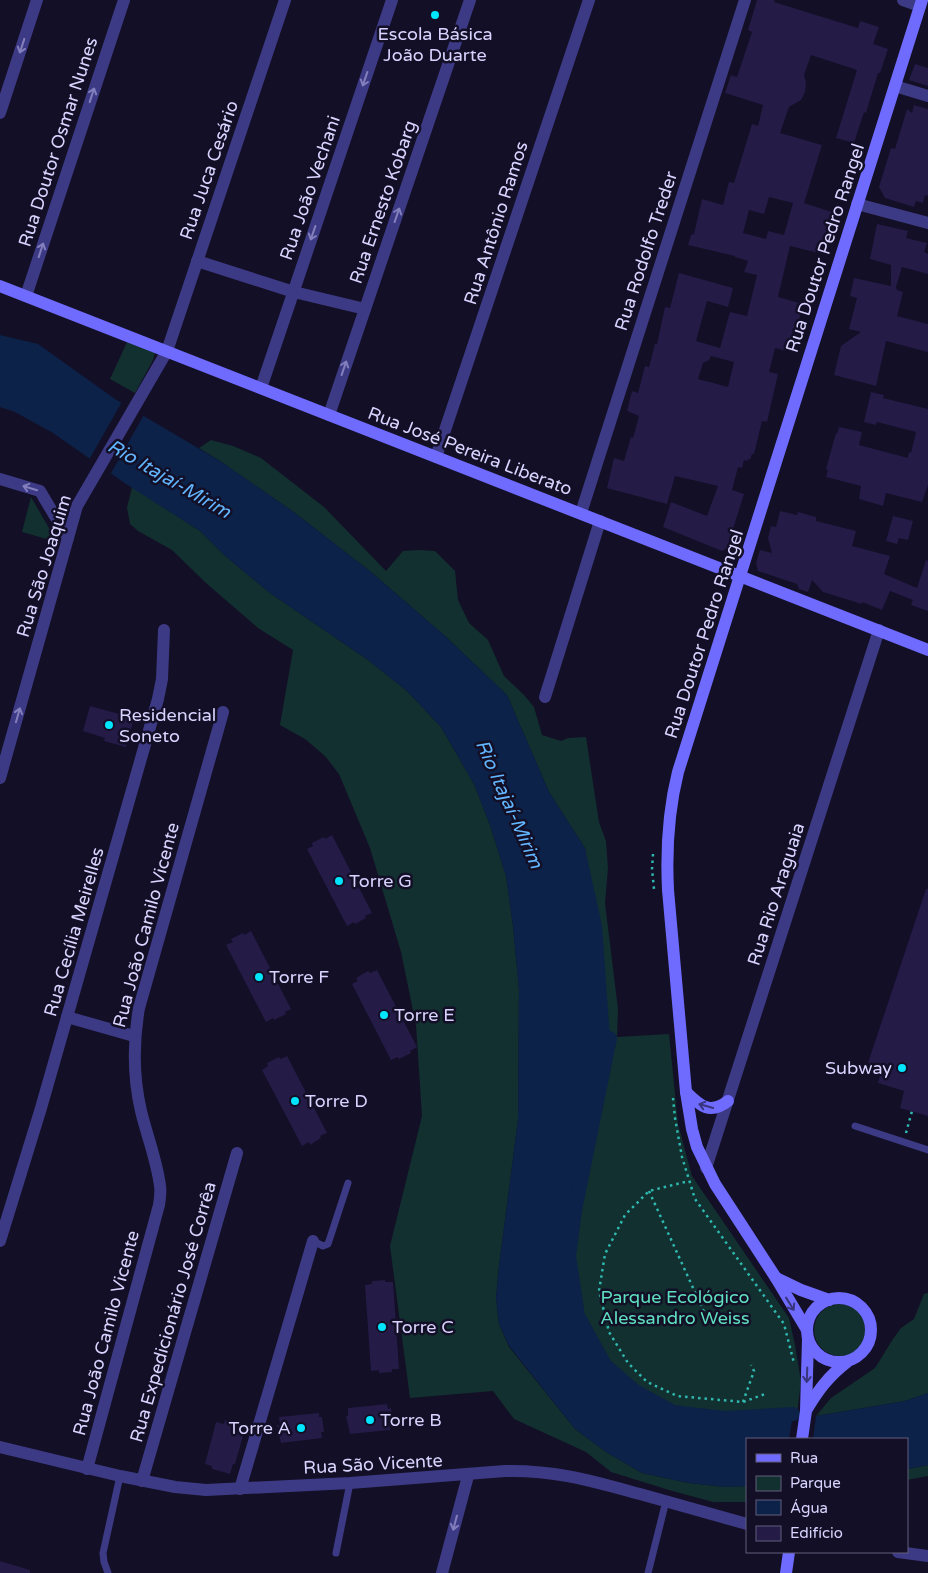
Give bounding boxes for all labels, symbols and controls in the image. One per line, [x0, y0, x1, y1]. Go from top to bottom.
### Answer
marker: Escola Básica João Duarte [429, 9, 441, 21]
place label: Escola Básica João Duarte [377, 23, 493, 66]
street label: Rua Doutor Osmar Nunes [14, 34, 102, 250]
one-way arrow [16, 38, 26, 54]
one-way arrow [360, 71, 369, 87]
one-way arrow [88, 88, 98, 104]
street label: Rua Juca Cesário [175, 97, 243, 243]
street label: Rua João Vechani [275, 113, 345, 263]
street label: Rua Ernesto Kobarg [345, 117, 421, 287]
street label: Rua Antônio Ramos [459, 139, 533, 307]
street label: Rua Doutor Pedro Rangel [781, 141, 869, 355]
street label: Rua Rodolfo Treder [610, 168, 682, 333]
one-way arrow [393, 207, 402, 223]
one-way arrow [308, 225, 318, 241]
one-way arrow [37, 242, 46, 258]
one-way arrow [340, 361, 350, 377]
street label: Rua José Pereira Liberato [365, 402, 575, 500]
water label: Rio Itajaí-Mirim [104, 435, 235, 523]
one-way arrow [22, 483, 38, 493]
street label: Rua São Joaquim [12, 492, 76, 640]
street label: Rua Doutor Pedro Rangel [660, 527, 748, 741]
place label: Residencial Soneto [119, 704, 216, 747]
one-way arrow [14, 707, 23, 723]
marker: Residencial Soneto [103, 719, 115, 731]
water label: Rio Itajaí-Mirim [471, 736, 547, 872]
street label: Rua João Camilo Vicente [108, 820, 184, 1030]
street label: Rua Rio Araguaia [743, 820, 809, 968]
street label: Rua Cecília Meirelles [39, 845, 109, 1019]
place label: Torre G [349, 870, 412, 892]
marker: Torre G [333, 875, 345, 887]
place label: Torre F [269, 966, 329, 988]
marker: Torre F [253, 971, 265, 983]
place label: Torre E [394, 1004, 455, 1026]
marker: Torre E [378, 1009, 390, 1021]
place label: Subway [825, 1057, 892, 1079]
marker: Subway [896, 1062, 908, 1074]
place label: Torre D [305, 1090, 368, 1112]
marker: Torre D [289, 1095, 301, 1107]
one-way arrow [698, 1101, 714, 1111]
street label: Rua Expedicionário José Corrêa [125, 1179, 221, 1445]
street label: Rua João Camilo Vicente [68, 1228, 144, 1438]
park label: Parque Ecológico Alessandro Weiss [600, 1286, 750, 1329]
one-way arrow [786, 1297, 796, 1311]
place label: Torre C [392, 1316, 454, 1338]
marker: Torre C [376, 1321, 388, 1333]
one-way arrow [802, 1366, 812, 1383]
place label: Torre B [380, 1409, 442, 1431]
marker: Torre B [364, 1414, 376, 1426]
place label: Torre A [228, 1417, 291, 1439]
marker: Torre A [295, 1422, 307, 1434]
legend [746, 1438, 908, 1553]
street label: Rua São Vicente [303, 1449, 443, 1479]
text: Rua [790, 1449, 818, 1467]
text: Parque [790, 1474, 841, 1492]
text: Água [790, 1499, 828, 1517]
one-way arrow [450, 1514, 460, 1530]
text: Edifício [790, 1524, 843, 1542]

